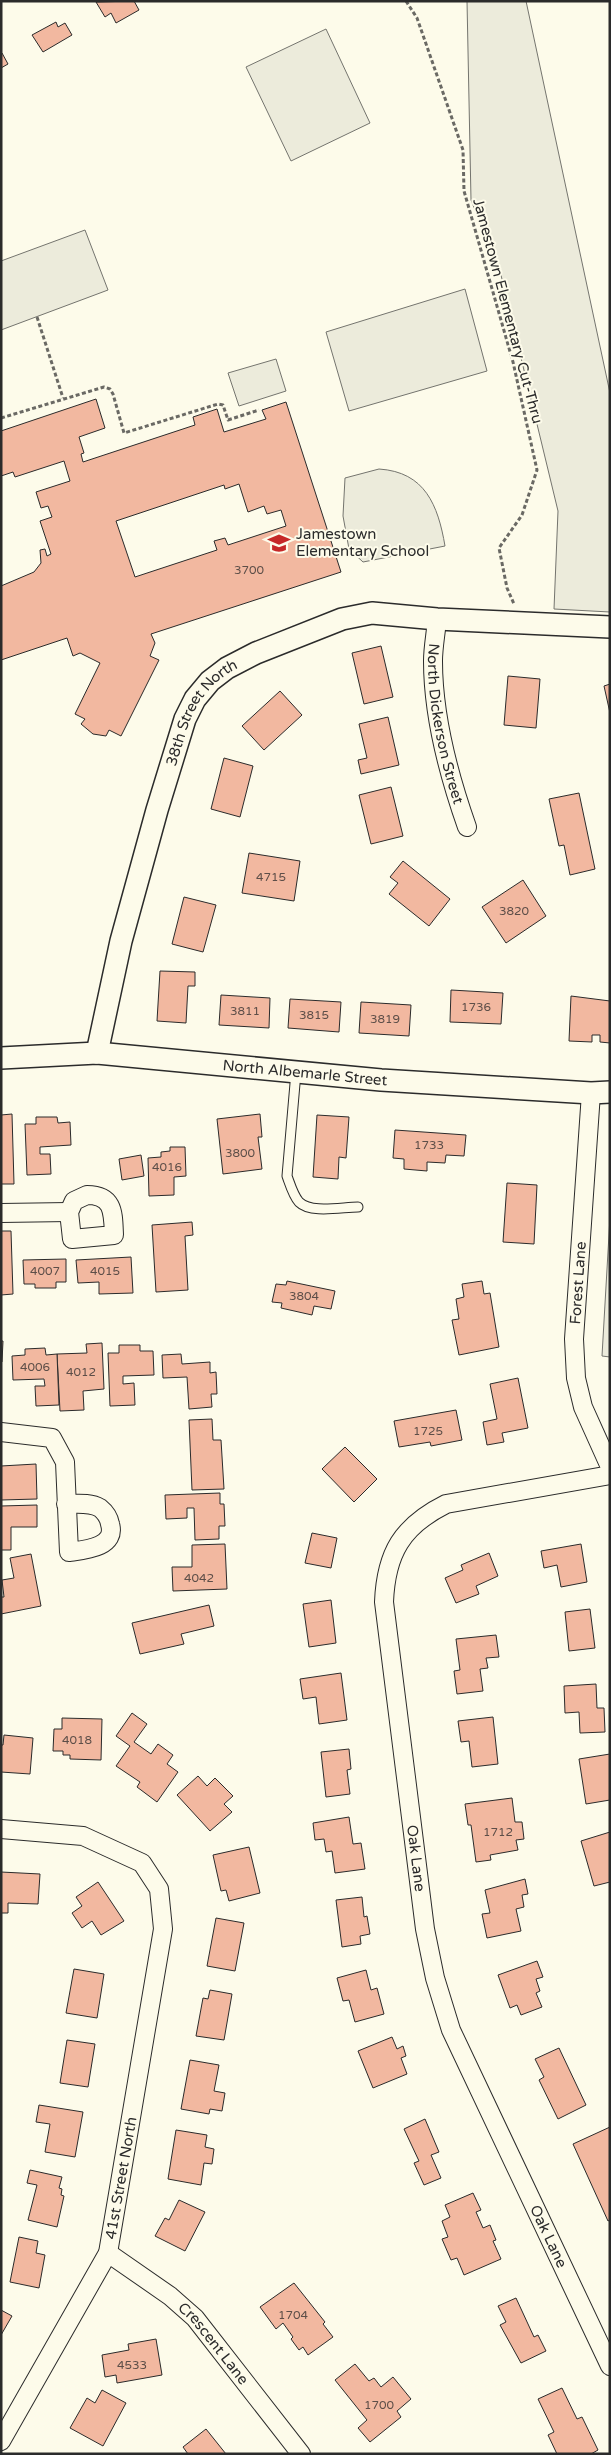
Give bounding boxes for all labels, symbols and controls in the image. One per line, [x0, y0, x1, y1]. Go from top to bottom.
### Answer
street label: Jamestown Elementary Cut-Thru [469, 196, 547, 426]
place label: Jamestown Elementary School [296, 525, 429, 560]
school or university icon: Jamestown Elementary School [266, 530, 292, 556]
house number: 3700 [234, 563, 265, 577]
street label: North Dickerson Street [424, 643, 468, 807]
street label: 38th Street North [162, 655, 240, 768]
house number: 4715 [256, 870, 286, 884]
house number: 3820 [499, 904, 530, 918]
house number: 1736 [461, 1000, 491, 1014]
house number: 3811 [230, 1004, 260, 1018]
house number: 3815 [299, 1008, 329, 1022]
house number: 3819 [370, 1012, 400, 1026]
street label: North Albemarle Street [222, 1056, 388, 1089]
house number: 1733 [414, 1138, 444, 1152]
house number: 3800 [225, 1146, 256, 1160]
house number: 4016 [152, 1160, 182, 1174]
street label: Forest Lane [566, 1241, 590, 1325]
house number: 4007 [30, 1264, 60, 1278]
house number: 4015 [90, 1264, 120, 1278]
house number: 3804 [289, 1289, 320, 1303]
house number: 4006 [20, 1360, 50, 1374]
house number: 4012 [66, 1365, 96, 1379]
house number: 1725 [413, 1424, 443, 1438]
house number: 4042 [184, 1571, 214, 1585]
house number: 4018 [62, 1733, 92, 1747]
street label: Oak Lane [403, 1824, 429, 1893]
house number: 1712 [483, 1825, 513, 1839]
street label: 41st Street North [101, 2115, 141, 2241]
street label: Oak Lane [526, 2202, 571, 2271]
street label: Crescent Lane [174, 2298, 252, 2388]
house number: 1704 [278, 2308, 309, 2322]
house number: 4533 [117, 2358, 147, 2372]
house number: 1700 [364, 2398, 395, 2412]

